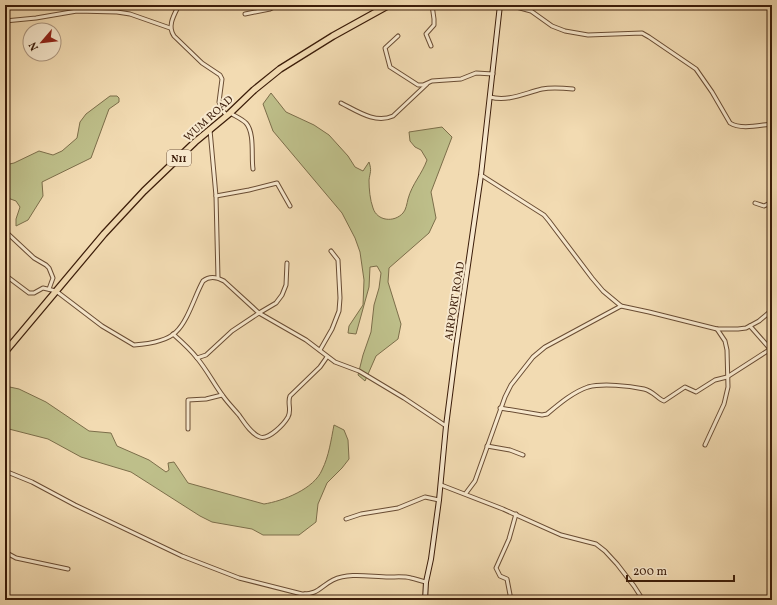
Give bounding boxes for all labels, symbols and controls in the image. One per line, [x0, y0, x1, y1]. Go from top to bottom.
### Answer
north arrow [22, 22, 62, 62]
text: N [26, 39, 43, 53]
street label: WUM ROAD [181, 93, 237, 145]
road number: N11 [167, 150, 191, 166]
street label: AIRPORT ROAD [442, 261, 469, 342]
scale bar [627, 557, 734, 583]
text: 200 m [633, 564, 667, 580]

